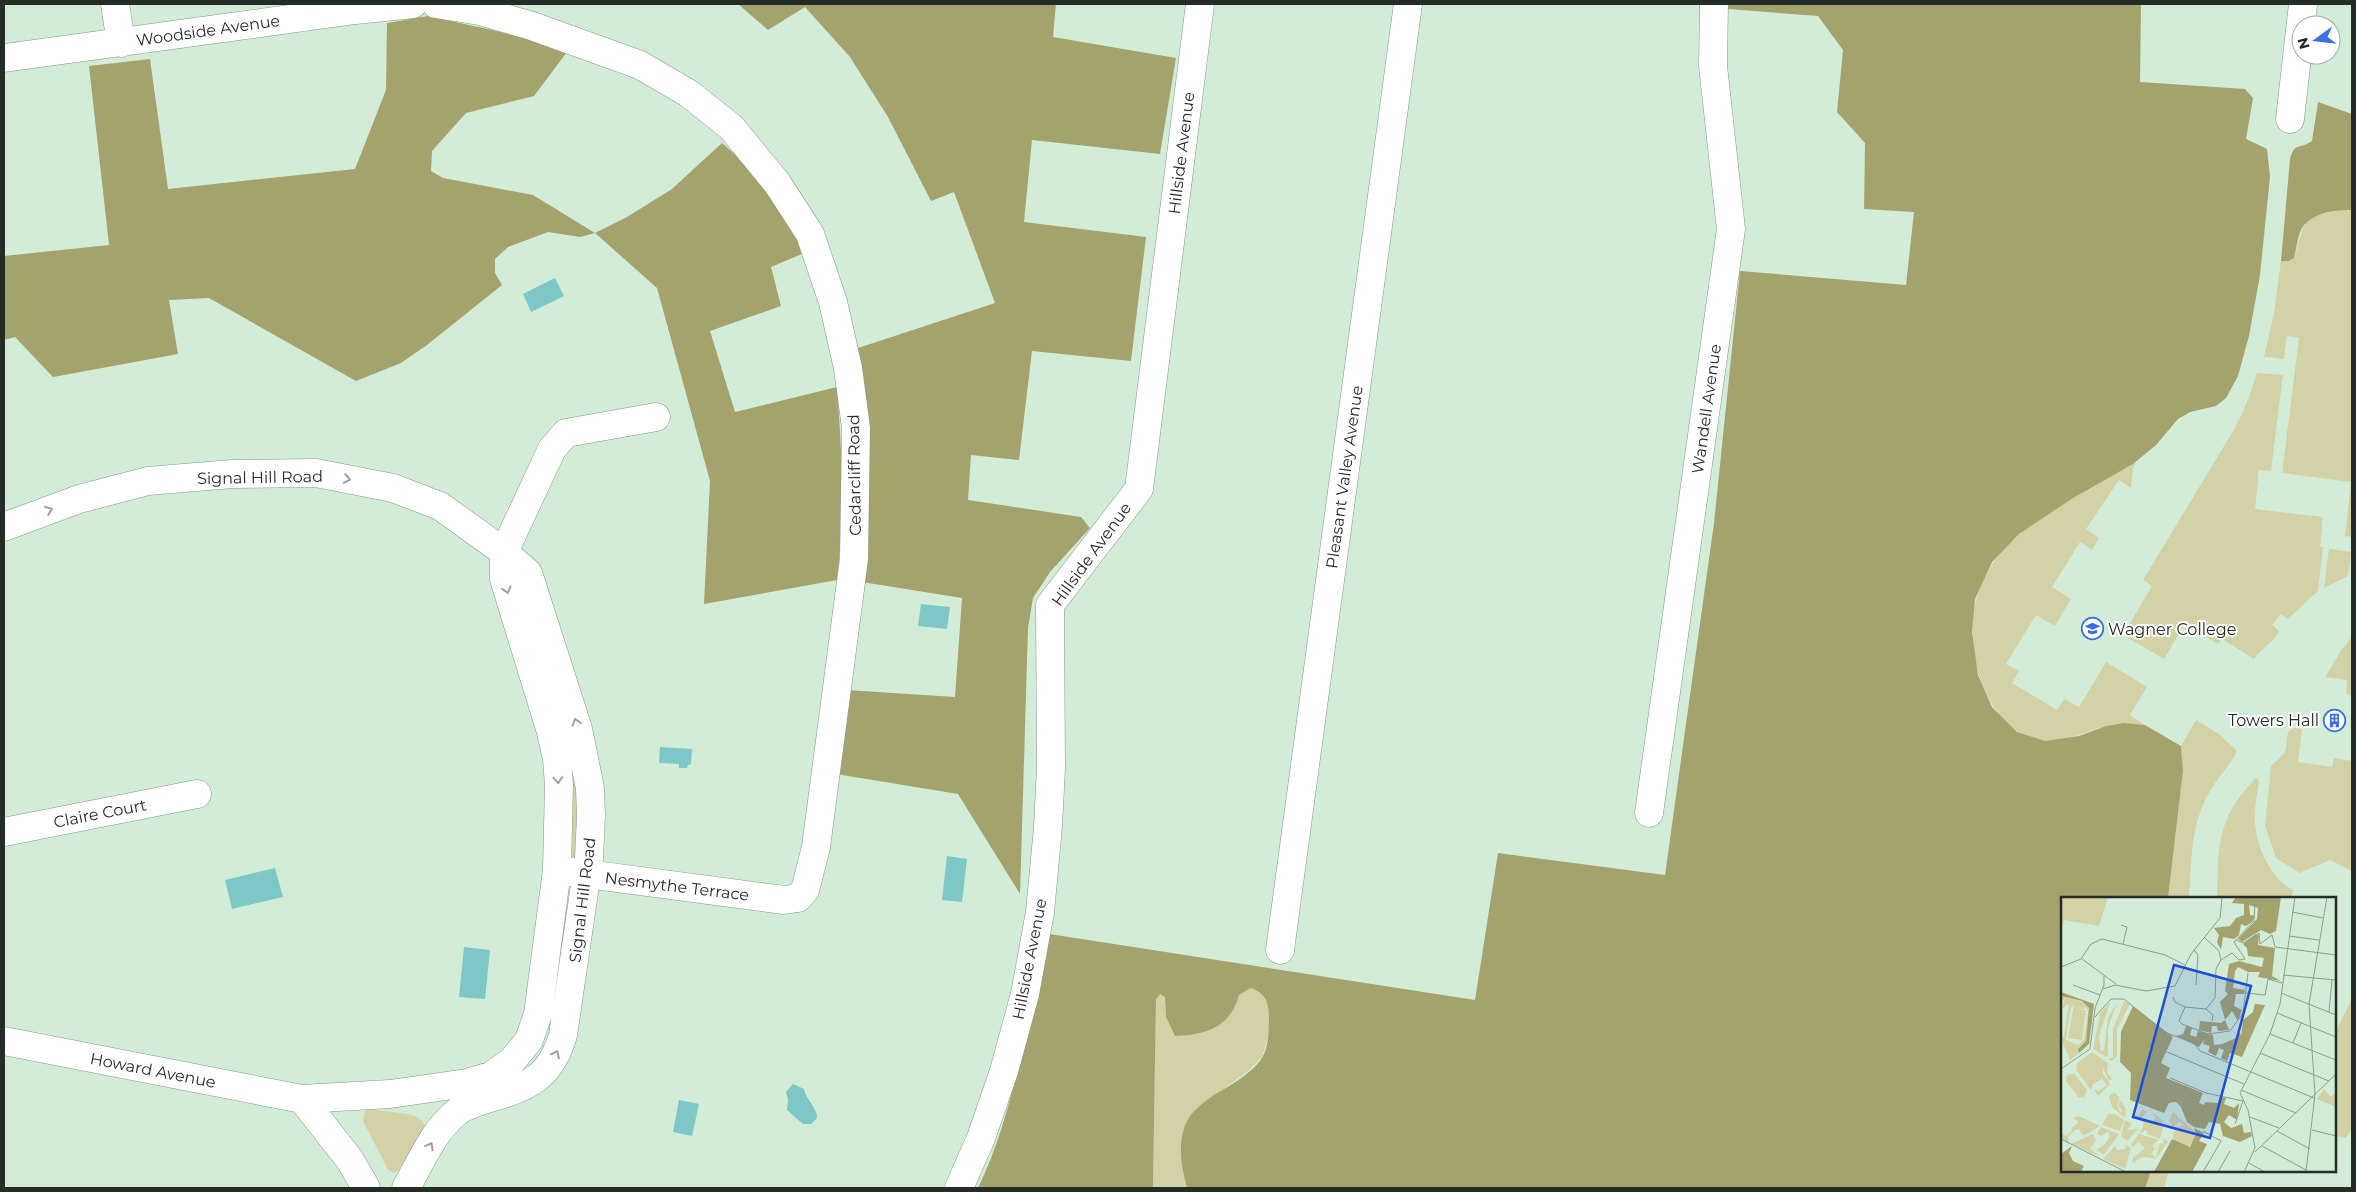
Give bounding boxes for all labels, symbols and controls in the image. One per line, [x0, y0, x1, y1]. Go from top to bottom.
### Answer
street label: Woodside Avenue [135, 11, 281, 50]
north arrow [2291, 15, 2341, 65]
text: N [2293, 36, 2314, 51]
street label: Hillside Avenue [1165, 91, 1198, 215]
street label: Wandell Avenue [1688, 343, 1725, 475]
street label: Pleasant Valley Avenue [1322, 384, 1367, 570]
street label: Cedarcliff Road [844, 414, 865, 536]
street label: Signal Hill Road [197, 467, 323, 488]
one-way arrow [343, 473, 351, 483]
street label: Hillside Avenue [1048, 499, 1135, 610]
one-way arrow [45, 505, 53, 515]
one-way arrow [502, 585, 512, 594]
school or university icon: Wagner College [2080, 617, 2104, 641]
place label: Wagner College [2108, 620, 2236, 639]
building icon: Towers Hall [2323, 708, 2347, 732]
place label: Towers Hall [2228, 711, 2319, 730]
one-way arrow [571, 718, 581, 727]
one-way arrow [553, 776, 564, 784]
street label: Claire Court [52, 795, 149, 832]
street label: Signal Hill Road [565, 836, 600, 964]
street label: Nesmythe Terrace [604, 868, 750, 905]
street label: Hillside Avenue [1008, 897, 1051, 1021]
inset map [2061, 897, 2336, 1172]
street label: Howard Avenue [88, 1049, 217, 1092]
one-way arrow [550, 1050, 560, 1059]
one-way arrow [424, 1142, 434, 1151]

